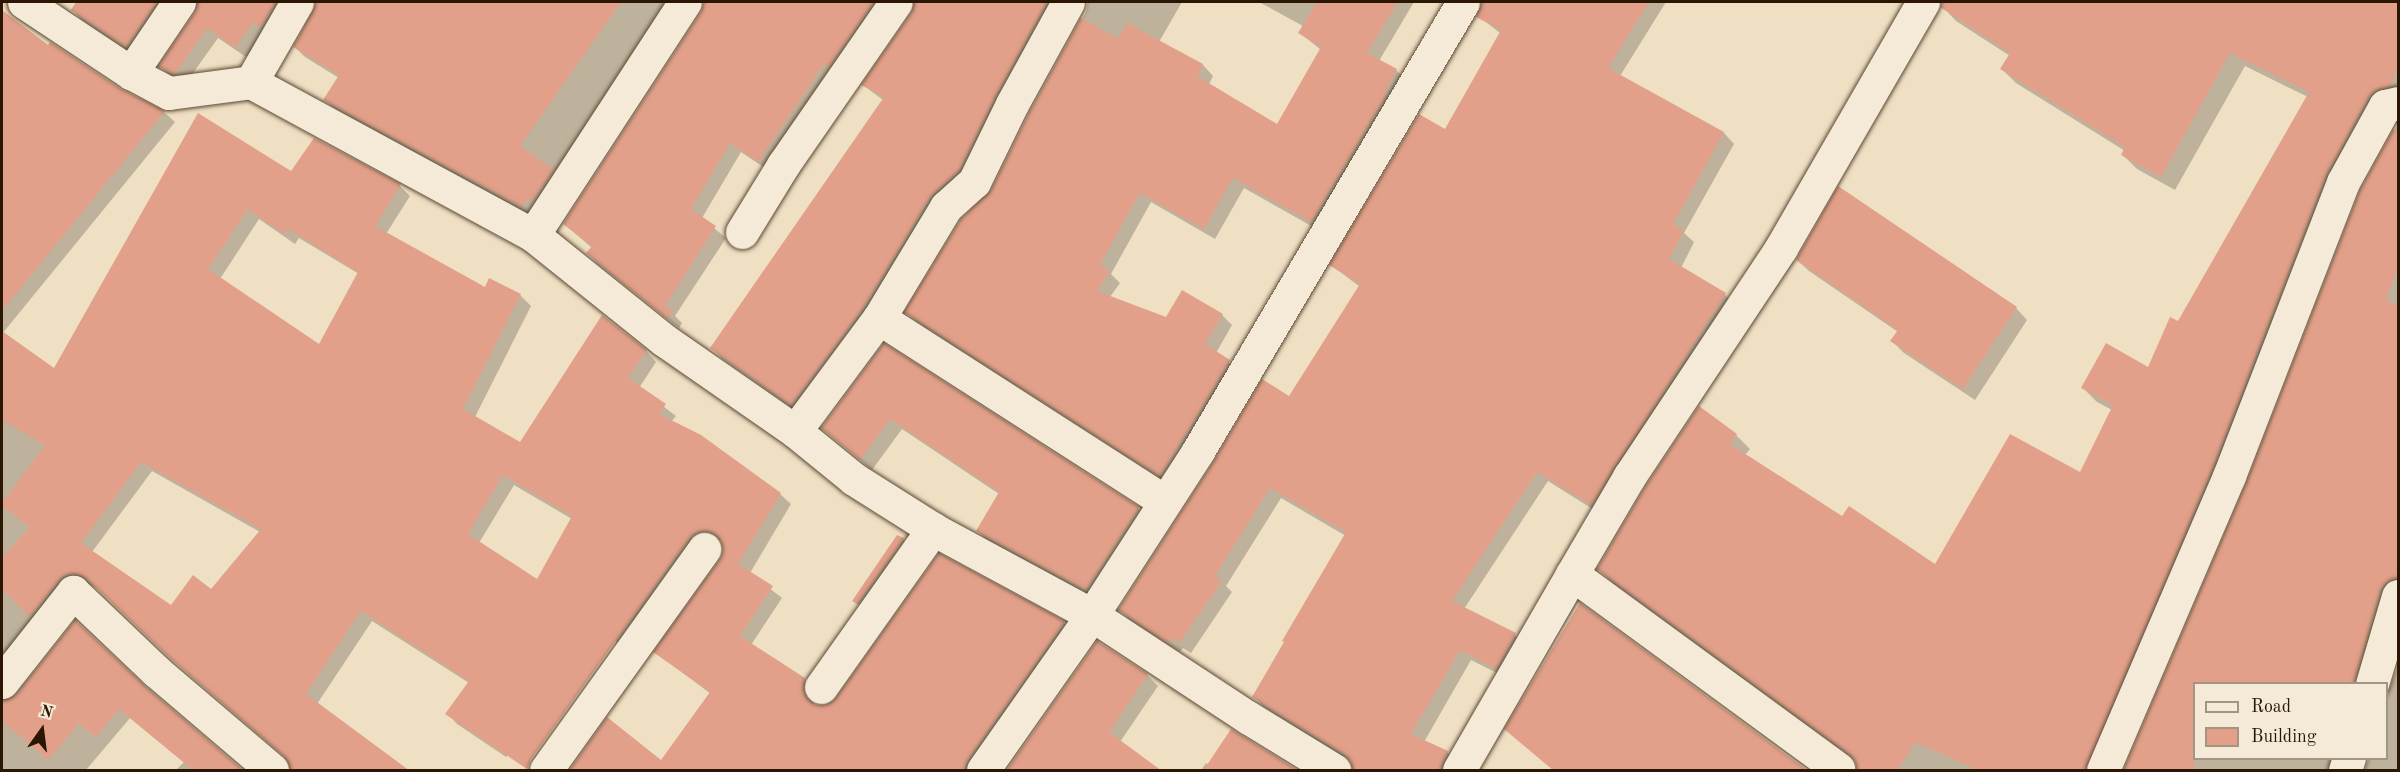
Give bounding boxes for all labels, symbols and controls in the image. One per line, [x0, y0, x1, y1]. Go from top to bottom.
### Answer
legend [2193, 682, 2388, 760]
text: Road [2251, 698, 2291, 716]
north arrow [12, 700, 72, 760]
text: N [38, 703, 54, 722]
text: Building [2251, 728, 2316, 746]

